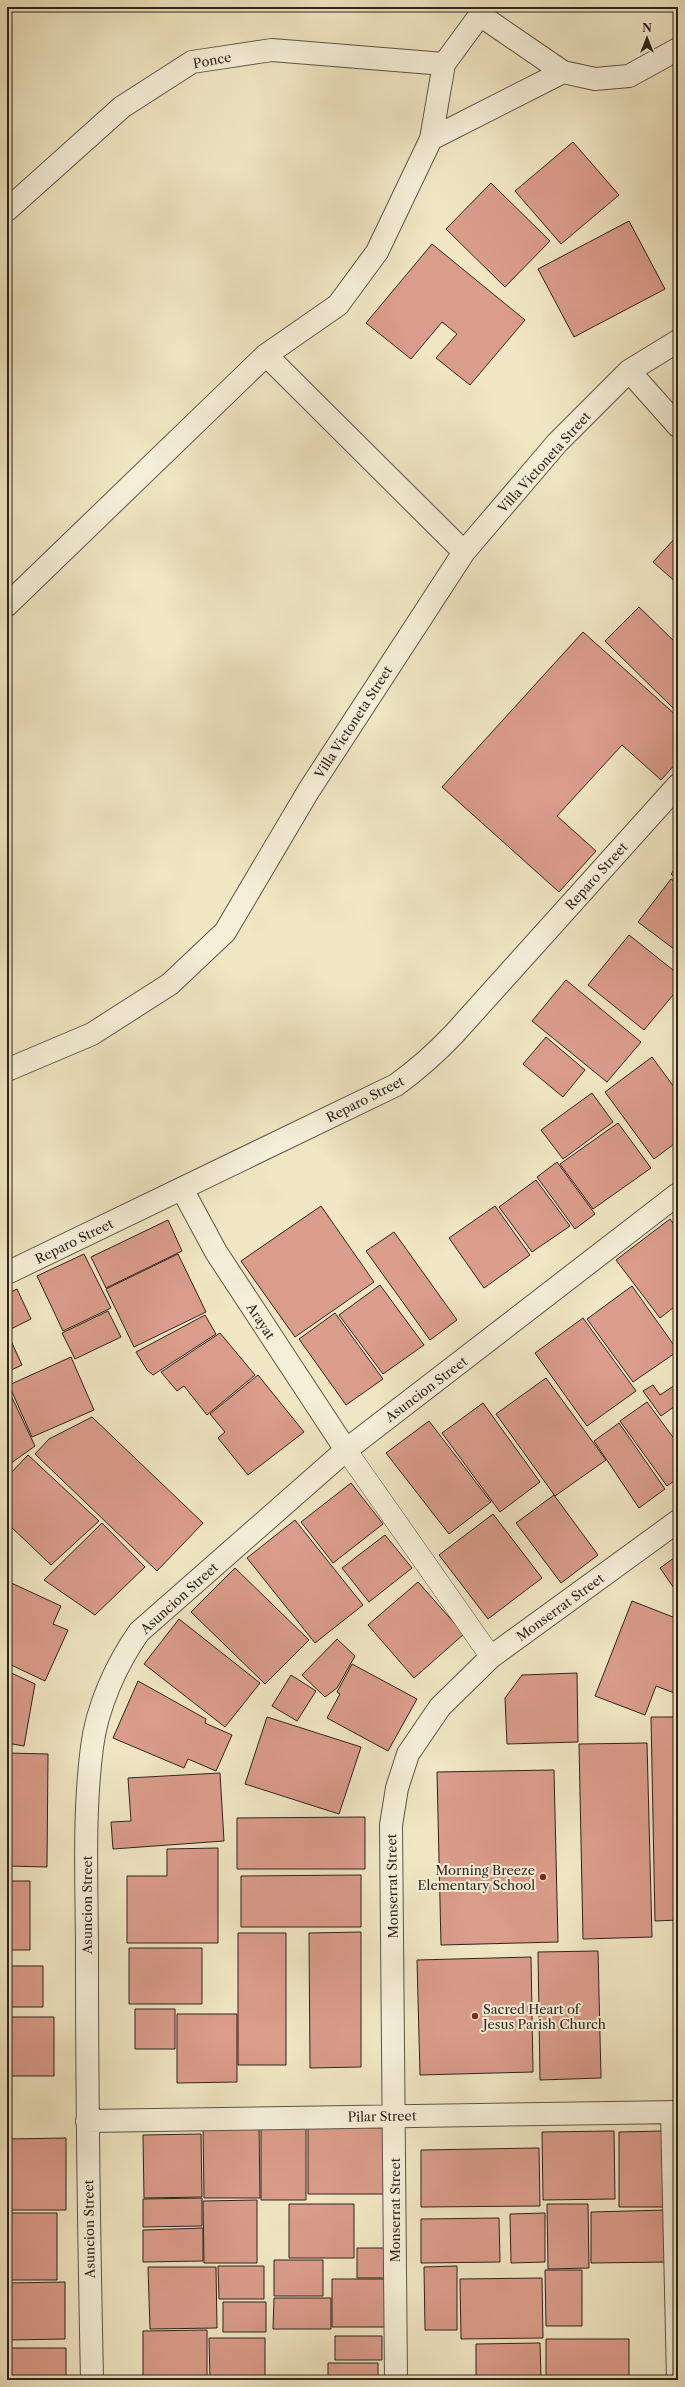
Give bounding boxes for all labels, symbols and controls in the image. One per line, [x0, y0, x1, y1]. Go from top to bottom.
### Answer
north arrow [627, 18, 667, 58]
text: N [642, 21, 652, 35]
street label: Ponce [192, 48, 232, 72]
street label: Villa Victoneta Street [494, 408, 594, 517]
street label: Villa Victoneta Street [310, 663, 395, 782]
street label: Reparo Street [562, 839, 631, 913]
street label: Reparo Street [323, 1072, 407, 1125]
street label: Reparo Street [32, 1215, 116, 1267]
street label: Arayat [243, 1299, 279, 1342]
street label: Asuncion Street [381, 1353, 471, 1426]
street label: Asuncion Street [136, 1559, 221, 1638]
street label: Monserrat Street [513, 1570, 607, 1644]
street label: Monserrat Street [383, 1833, 401, 1938]
street label: Asuncion Street [79, 1855, 95, 1955]
place label: Morning Breeze Elementary School [418, 1862, 535, 1893]
marker: Morning Breeze Elementary School [538, 1872, 548, 1882]
place label: Sacred Heart of Jesus Parish Church [481, 2001, 606, 2032]
marker: Sacred Heart of Jesus Parish Church [470, 2011, 480, 2021]
street label: Pilar Street [347, 2107, 417, 2125]
street label: Monserrat Street [387, 2157, 403, 2262]
street label: Asuncion Street [80, 2179, 98, 2279]

